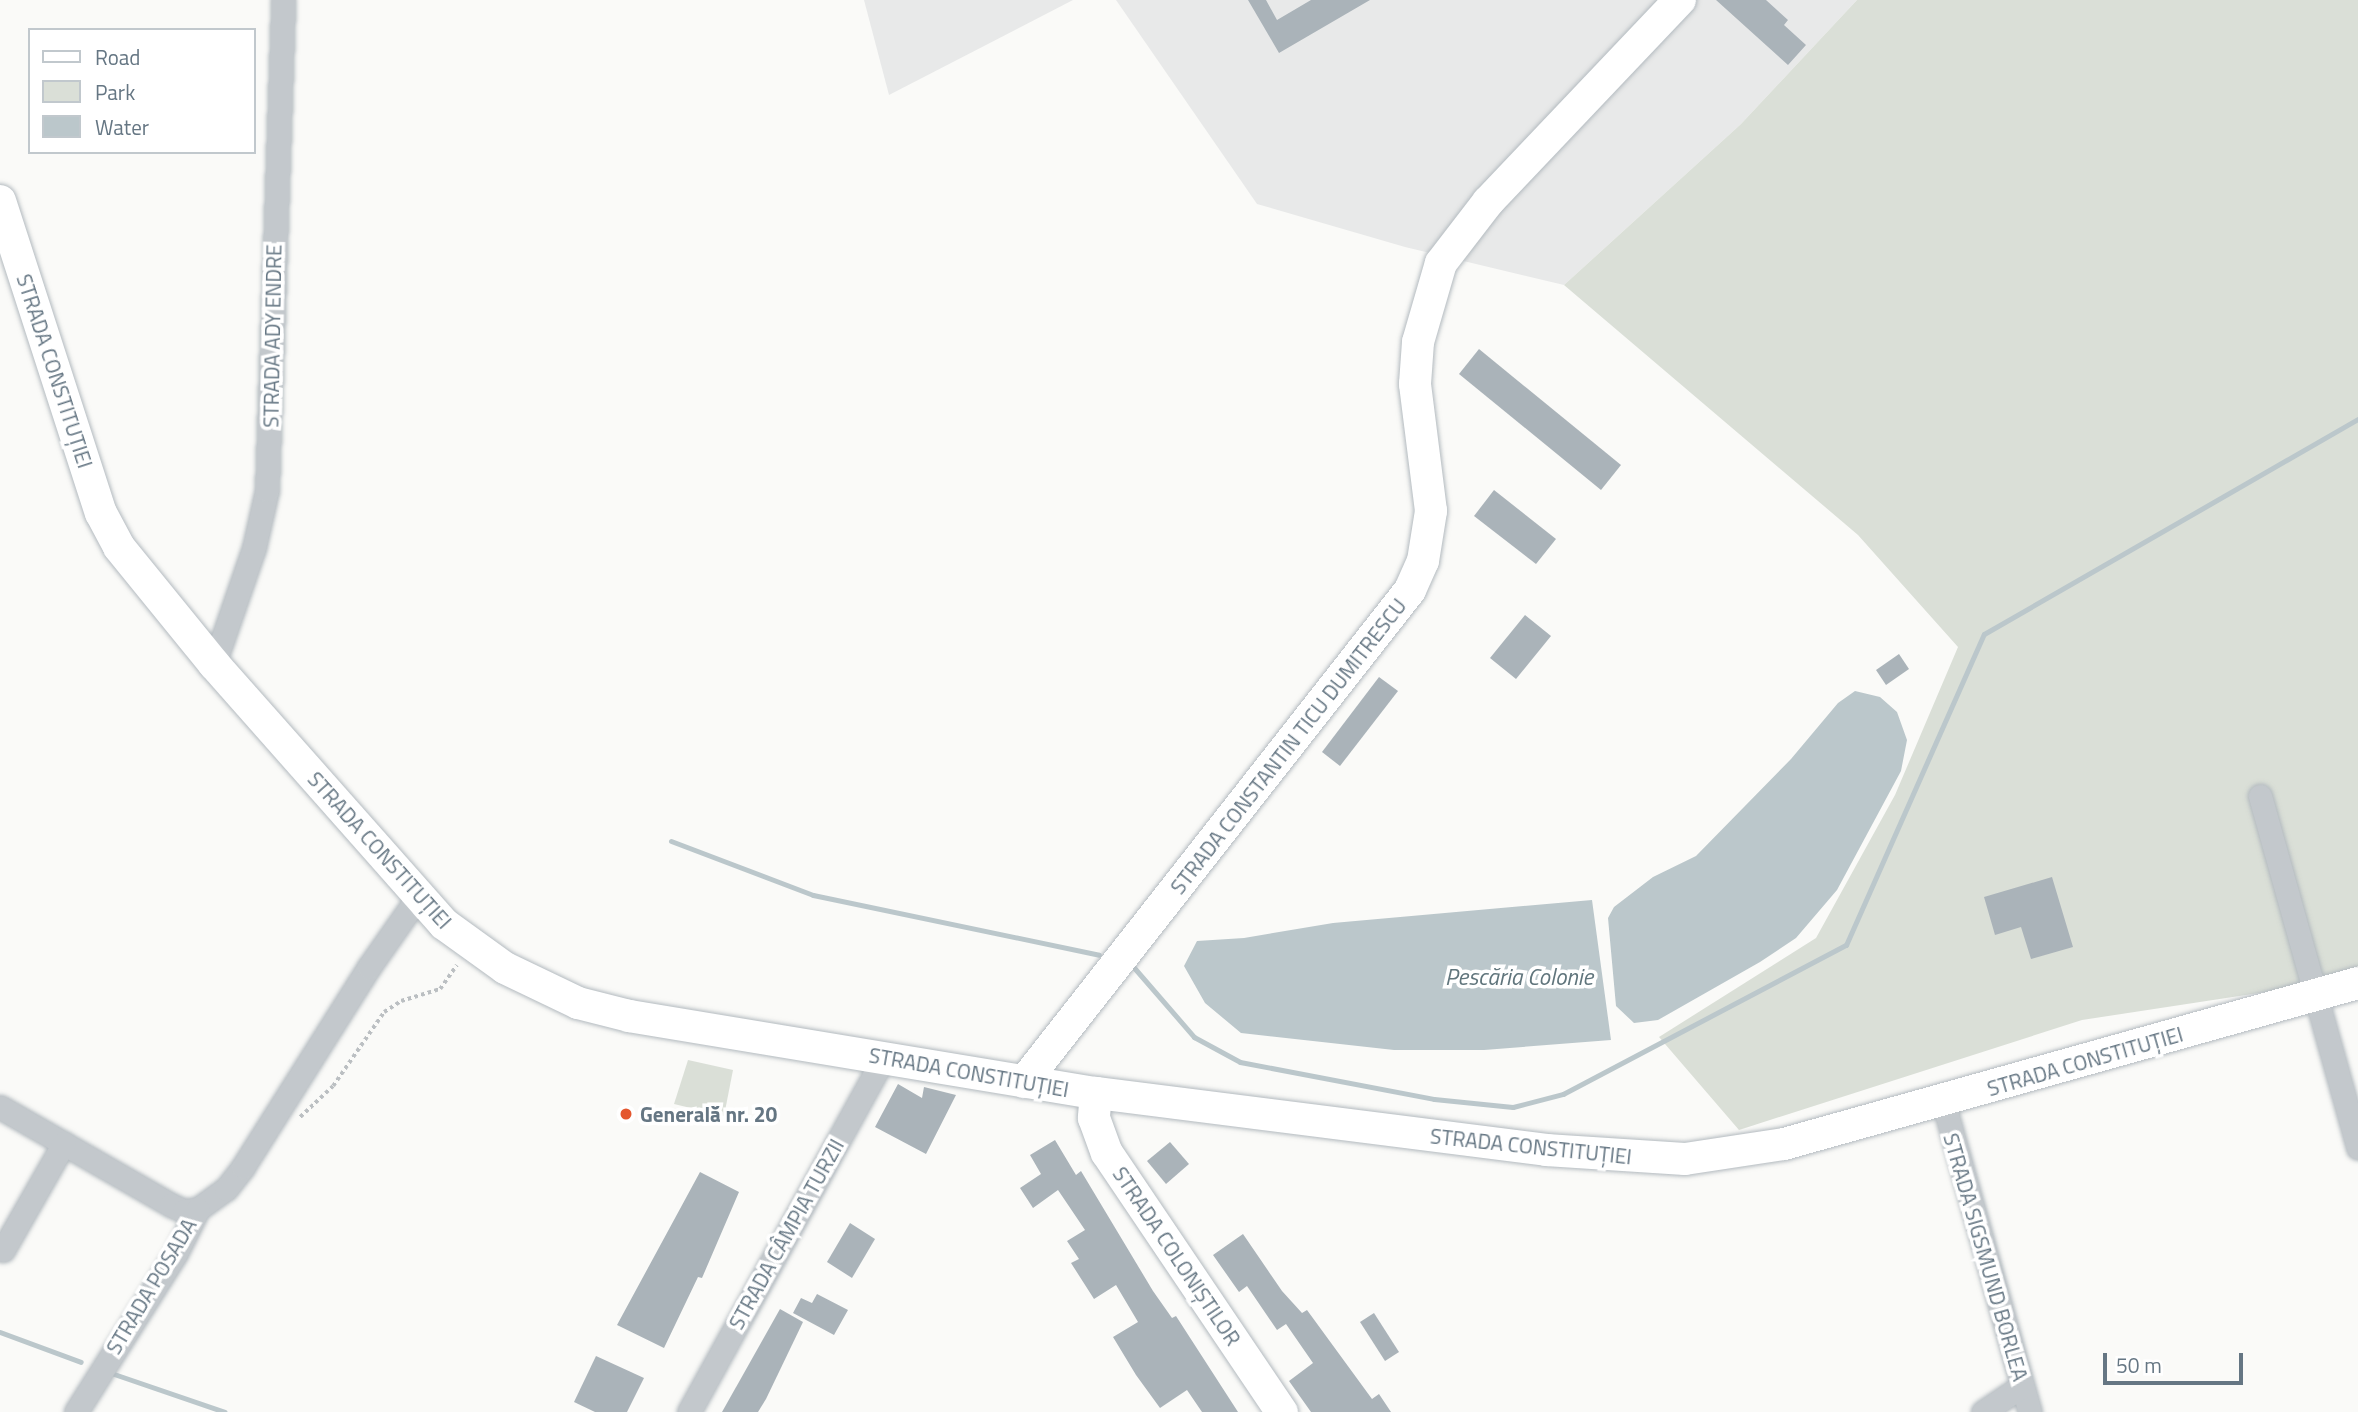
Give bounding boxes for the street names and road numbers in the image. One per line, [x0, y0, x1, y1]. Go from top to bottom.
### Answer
street label: STRADA ADY ENDRE [258, 244, 286, 428]
street label: STRADA CONSTITUȚIEI [12, 271, 98, 471]
street label: STRADA CONSTANTIN TICU DUMITRESCU [1165, 593, 1411, 899]
street label: STRADA CONSTITUȚIEI [303, 766, 457, 934]
street label: STRADA CONSTITUȚIEI [1984, 1021, 2186, 1101]
street label: STRADA CONSTITUȚIEI [867, 1042, 1071, 1102]
street label: STRADA CONSTITUȚIEI [1429, 1123, 1633, 1169]
street label: STRADA SIGSMUND BORLEA [1939, 1130, 2033, 1384]
street label: STRADA CÂMPIA TURZII [723, 1135, 849, 1333]
street label: STRADA COLONIȘTILOR [1108, 1162, 1246, 1350]
street label: STRADA POSADA [101, 1214, 201, 1358]

